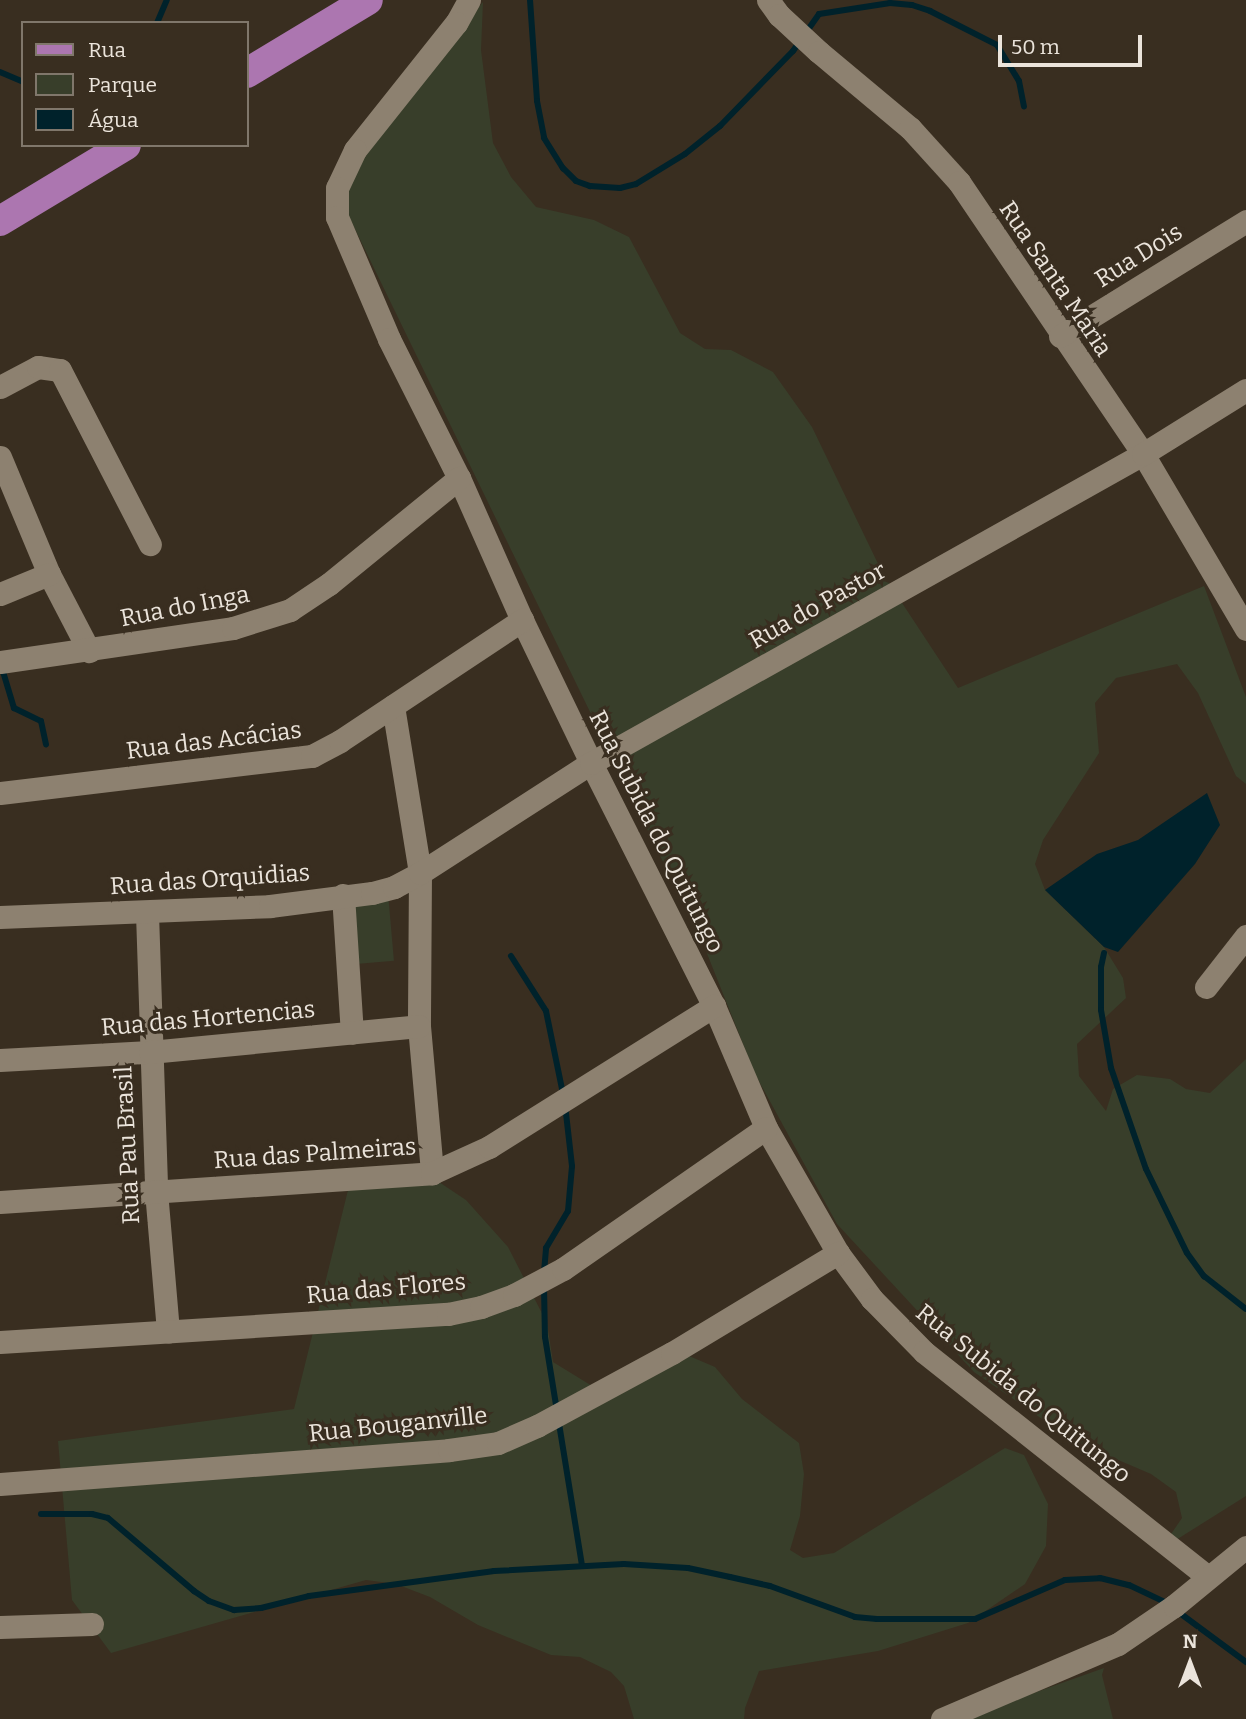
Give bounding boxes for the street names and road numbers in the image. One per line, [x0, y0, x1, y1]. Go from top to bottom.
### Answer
street label: Rua Santa Maria [992, 196, 1118, 362]
street label: Rua Dois [1090, 218, 1188, 294]
street label: Rua do Pastor [744, 557, 892, 655]
street label: Rua do Inga [118, 580, 252, 634]
street label: Rua Subida do Quitungo [582, 706, 730, 958]
street label: Rua das Acácias [125, 716, 303, 766]
street label: Rua das Orquidias [109, 859, 311, 901]
street label: Rua das Hortencias [100, 995, 316, 1043]
street label: Rua Pau Brasil [109, 1065, 147, 1225]
street label: Rua das Palmeiras [213, 1133, 417, 1175]
street label: Rua das Flores [305, 1268, 467, 1310]
street label: Rua Subida do Quitungo [910, 1298, 1136, 1490]
street label: Rua Bouganville [307, 1401, 489, 1449]

